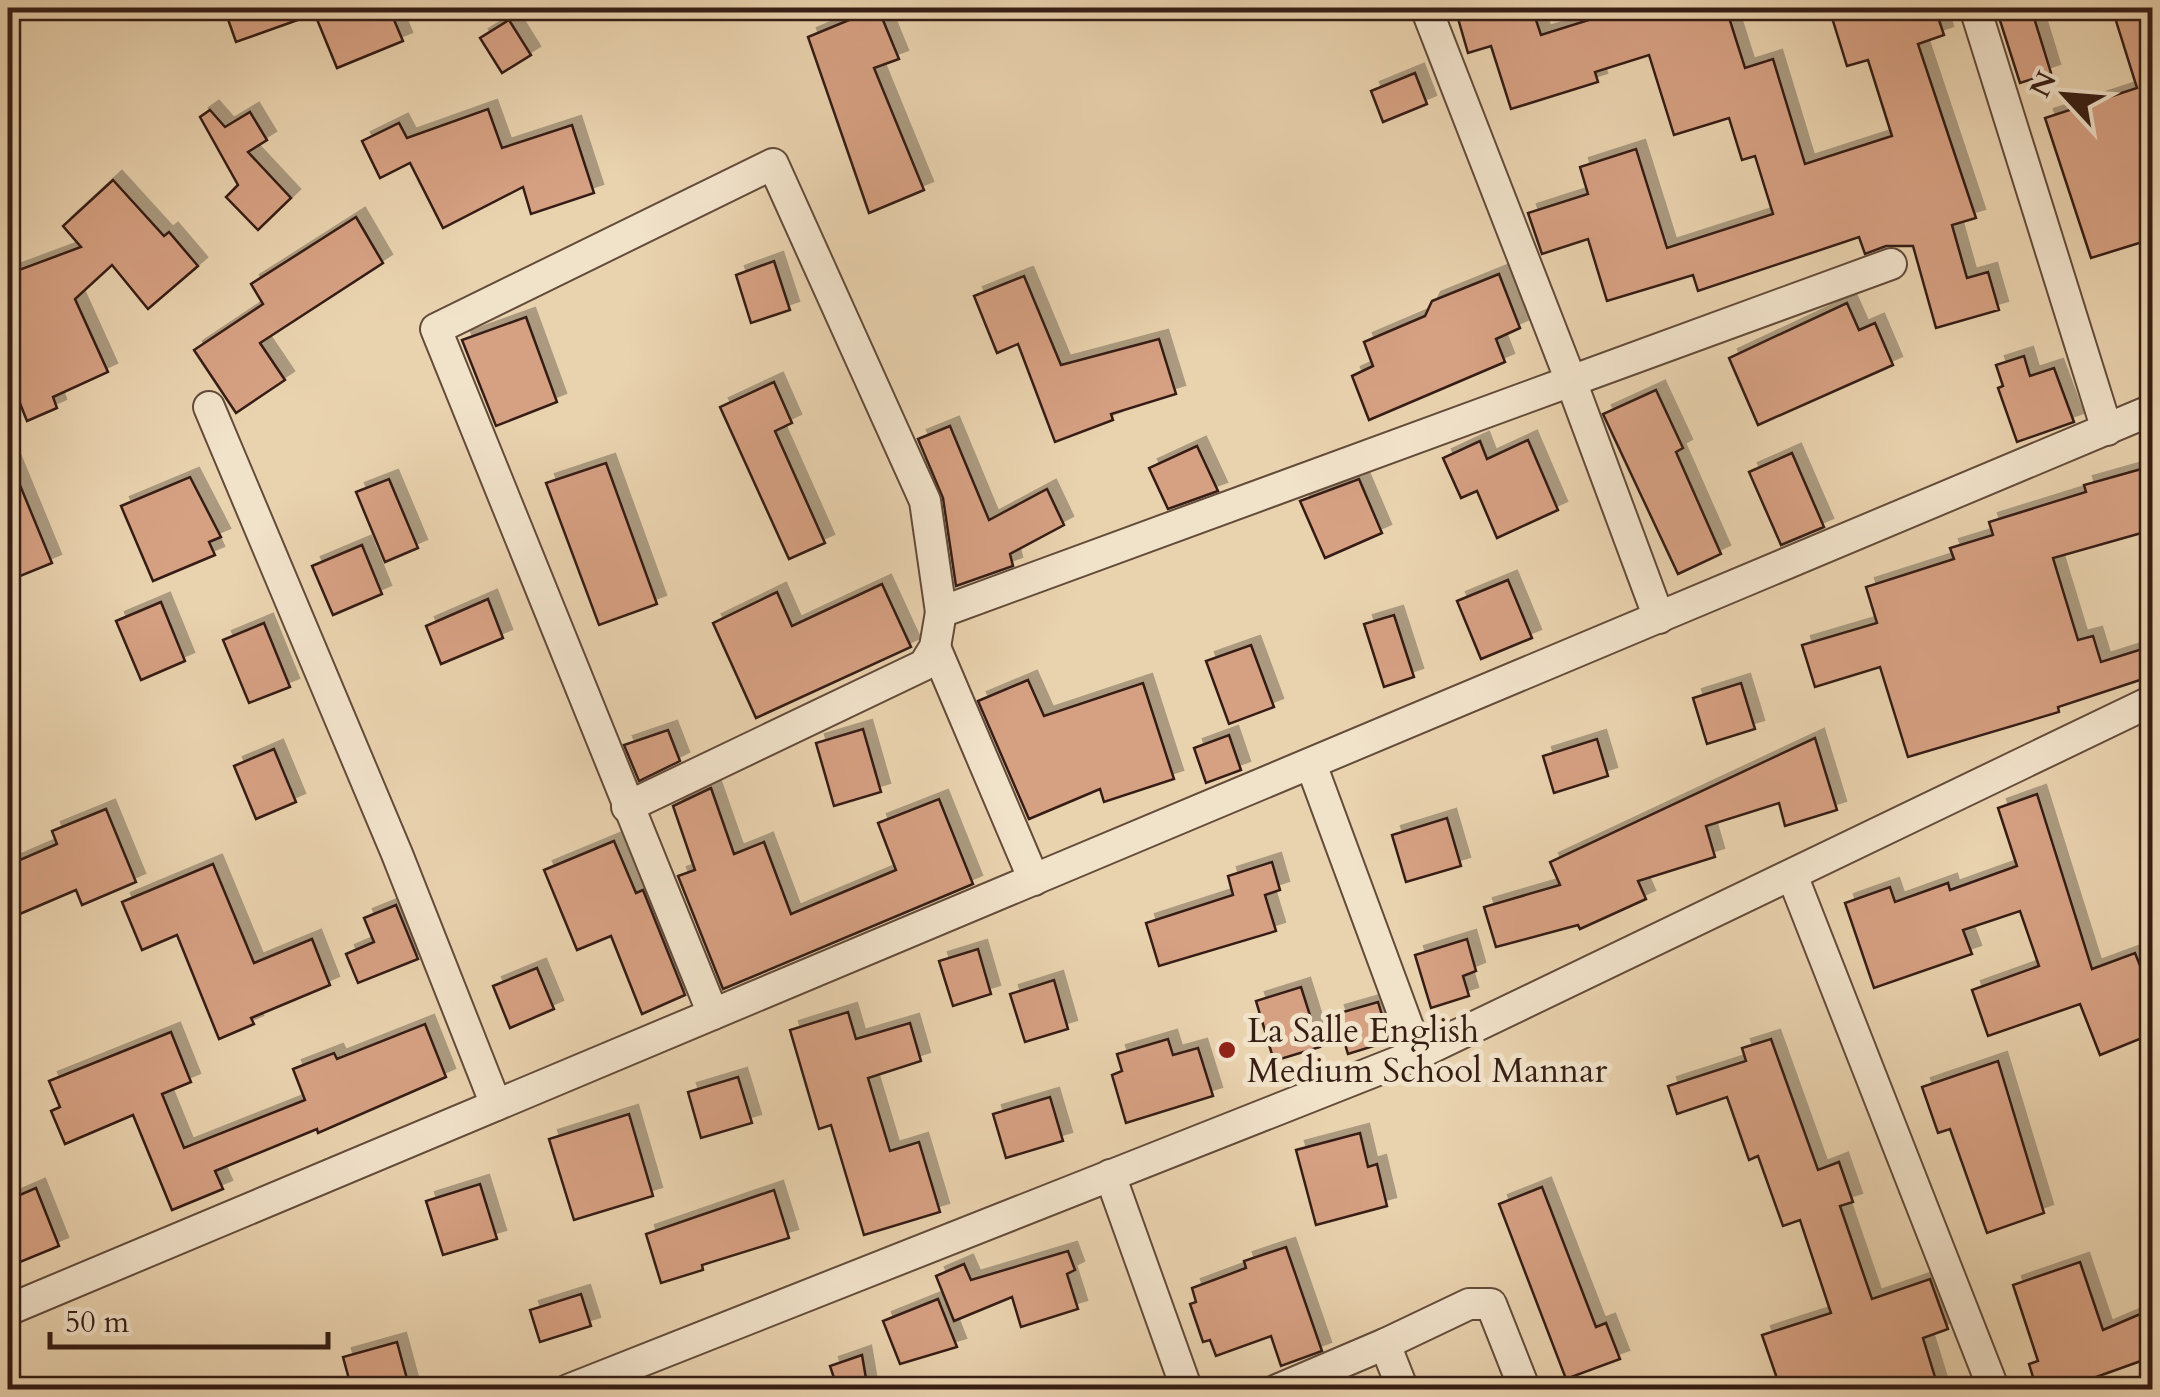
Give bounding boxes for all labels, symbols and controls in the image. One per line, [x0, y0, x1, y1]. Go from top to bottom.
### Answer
north arrow [2015, 45, 2115, 145]
text: N [2021, 65, 2066, 104]
place label: La Salle English Medium School Mannar [1247, 1007, 1607, 1095]
marker: La Salle English Medium School Mannar [1216, 1039, 1238, 1061]
scale bar [50, 1287, 328, 1349]
text: 50 m [65, 1302, 130, 1343]

